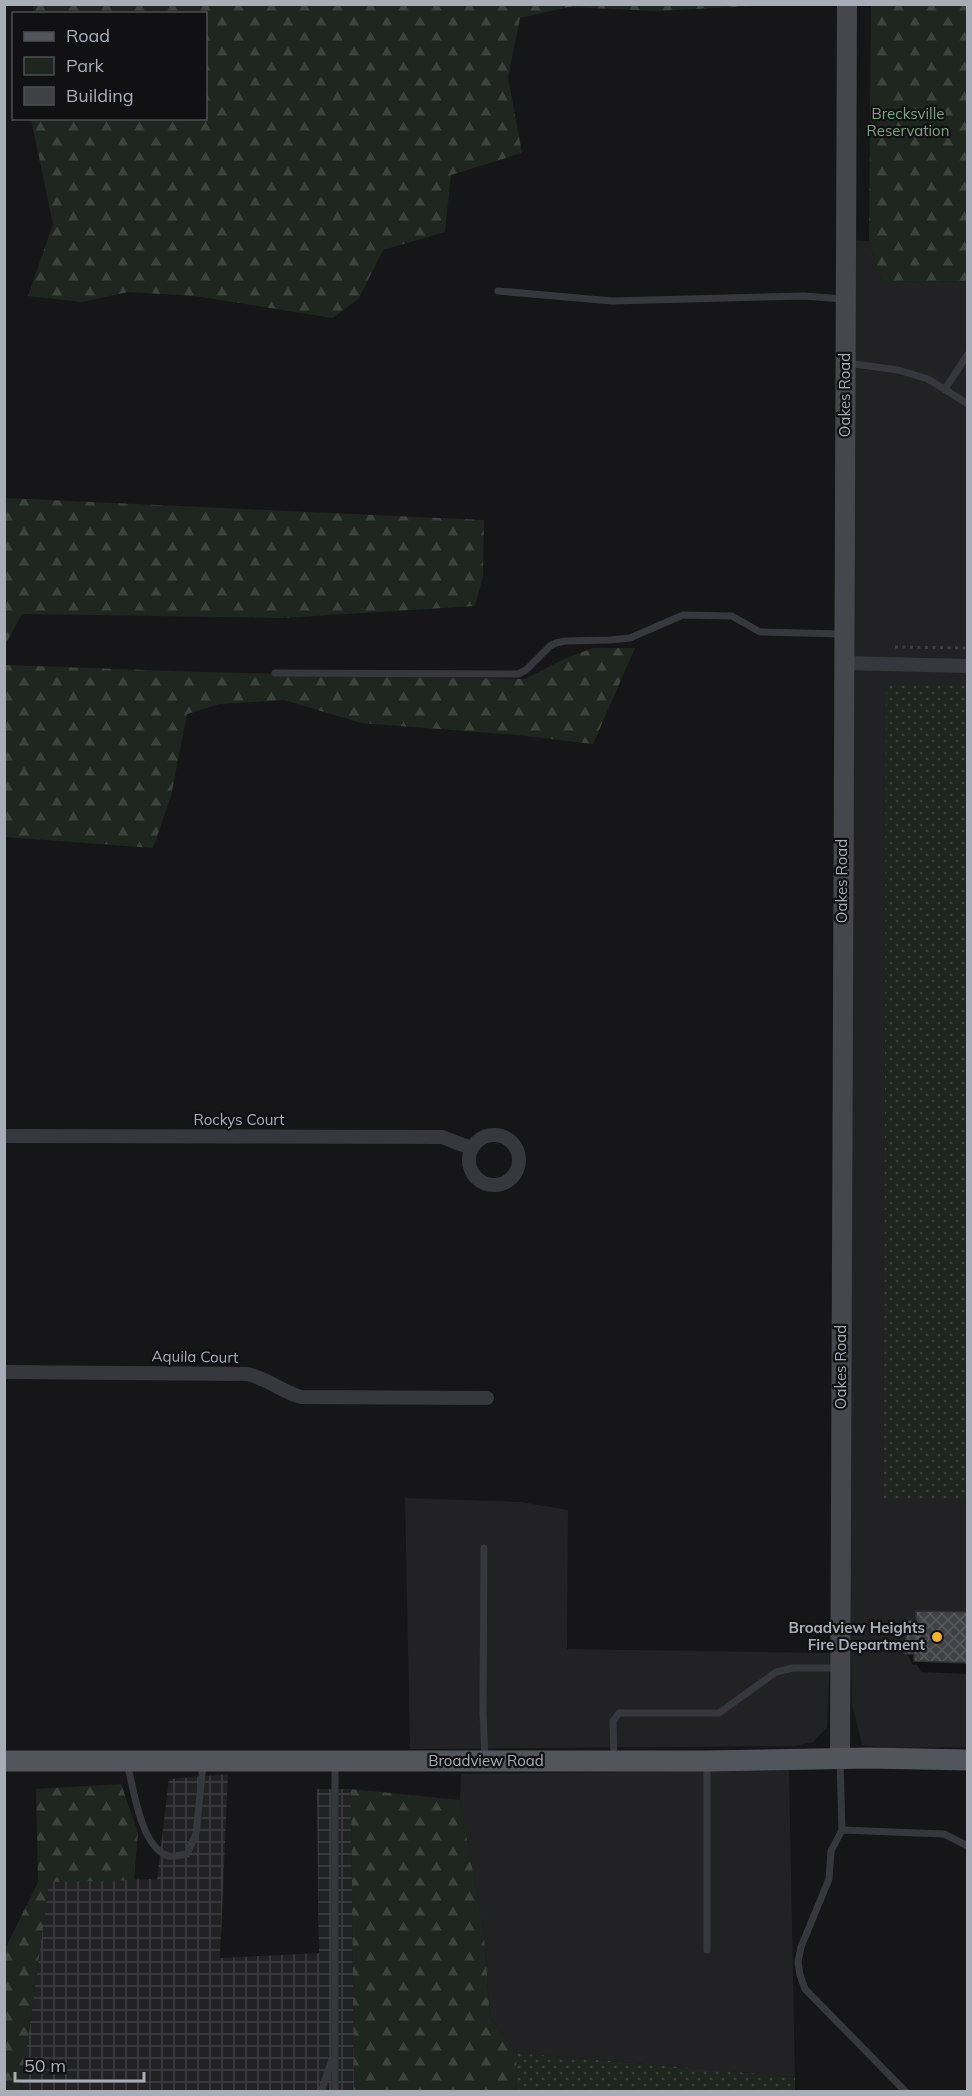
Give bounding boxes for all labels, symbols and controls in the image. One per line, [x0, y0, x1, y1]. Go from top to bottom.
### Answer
legend [12, 12, 207, 120]
text: Road [66, 24, 110, 47]
text: Park [66, 54, 105, 77]
text: Building [66, 84, 134, 107]
park label: Brecksville Reservation [867, 104, 949, 140]
street label: Oakes Road [835, 353, 854, 437]
street label: Oakes Road [832, 839, 851, 923]
street label: Rockys Court [194, 1110, 284, 1129]
street label: Oakes Road [831, 1325, 850, 1409]
street label: Aquila Court [151, 1346, 239, 1367]
place label: Broadview Heights Fire Department [789, 1618, 925, 1654]
marker: Broadview Heights Fire Department [930, 1630, 944, 1644]
street label: Broadview Road [428, 1751, 544, 1770]
scale bar [15, 2045, 144, 2083]
text: 50 m [24, 2054, 66, 2077]

